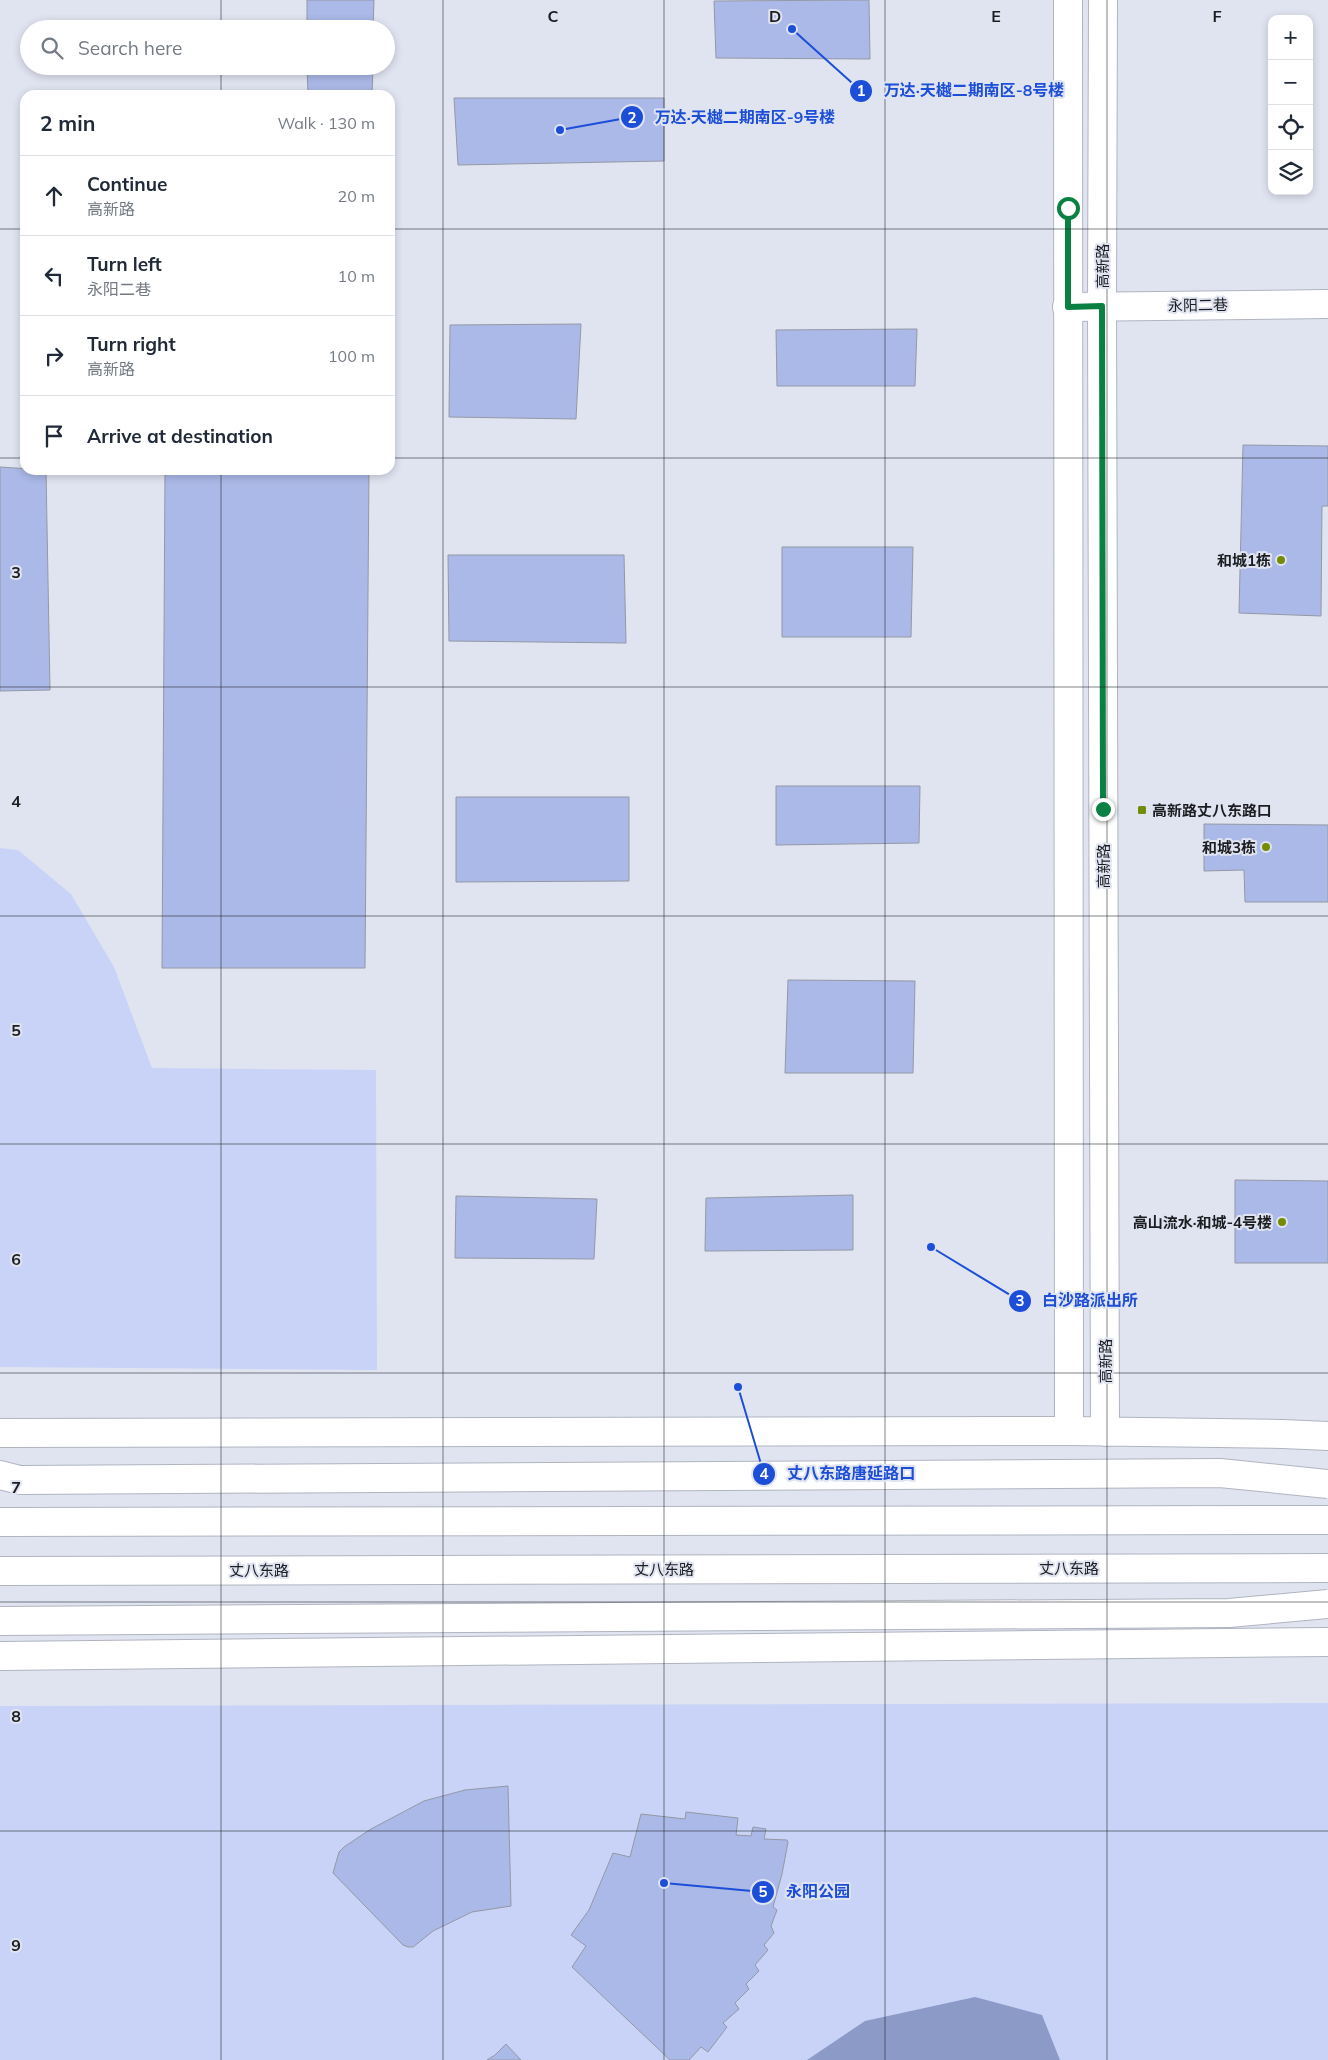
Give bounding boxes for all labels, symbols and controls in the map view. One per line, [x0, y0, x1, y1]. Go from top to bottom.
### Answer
text: C [548, 6, 559, 26]
text: D [769, 6, 781, 26]
text: E [991, 6, 1001, 26]
text: F [1212, 6, 1222, 26]
map controls [1268, 15, 1313, 195]
button: + [1268, 15, 1313, 60]
search box [20, 20, 395, 75]
icon: search [38, 34, 66, 62]
text: Search here [78, 36, 182, 60]
button: − [1268, 60, 1313, 105]
callout: 万达·天樾二期南区-8号楼 [849, 75, 1074, 106]
text: 万达·天樾二期南区-8号楼 [884, 80, 1064, 100]
text: 1 [856, 81, 866, 100]
callout: 万达·天樾二期南区-9号楼 [620, 102, 846, 133]
button: locate [1268, 105, 1313, 150]
text: 万达·天樾二期南区-9号楼 [655, 107, 835, 127]
text: 2 [627, 108, 637, 127]
text: 2 min [40, 110, 95, 136]
text: Walk · 130 m [277, 113, 375, 133]
button: layers [1268, 150, 1313, 195]
text: Continue [87, 172, 167, 196]
icon: ahead [40, 182, 68, 210]
text: 20 m [338, 186, 375, 206]
route start [1057, 197, 1080, 220]
text: 高新路 [87, 199, 135, 219]
street label: 高新路 [1093, 243, 1112, 289]
text: Turn left [87, 252, 162, 276]
icon: left [40, 262, 68, 290]
text: 10 m [338, 266, 375, 286]
text: 永阳二巷 [87, 279, 151, 299]
street label: 永阳二巷 [1168, 295, 1228, 315]
text: Turn right [87, 332, 176, 356]
icon: right [40, 342, 68, 370]
text: 100 m [328, 346, 375, 366]
text: 高新路 [87, 359, 135, 379]
icon: arrive [40, 422, 68, 450]
text: Arrive at destination [87, 424, 273, 448]
place label: 和城1栋 [1217, 551, 1271, 570]
marker: 和城1栋 [1275, 554, 1287, 566]
text: 3 [11, 562, 21, 582]
text: 4 [11, 791, 21, 811]
route end [1092, 798, 1115, 821]
place label: 高新路丈八东路口 [1152, 801, 1272, 820]
marker: 高新路丈八东路口 [1136, 804, 1148, 816]
place label: 和城3栋 [1202, 838, 1256, 857]
marker: 和城3栋 [1260, 841, 1272, 853]
street label: 高新路 [1094, 843, 1113, 889]
text: 5 [11, 1020, 21, 1040]
place label: 高山流水·和城-4号楼 [1133, 1213, 1272, 1232]
marker: 高山流水·和城-4号楼 [1276, 1216, 1288, 1228]
text: 6 [11, 1249, 21, 1269]
callout: 白沙路派出所 [1007, 1285, 1148, 1316]
text: 白沙路派出所 [1042, 1290, 1138, 1310]
text: 3 [1015, 1291, 1025, 1310]
street label: 高新路 [1096, 1338, 1115, 1384]
callout: 丈八东路唐延路口 [752, 1458, 925, 1489]
text: 丈八东路唐延路口 [787, 1463, 915, 1483]
text: 4 [759, 1464, 769, 1483]
text: 7 [11, 1477, 21, 1497]
street label: 丈八东路 [1039, 1559, 1099, 1578]
street label: 丈八东路 [634, 1560, 694, 1579]
street label: 丈八东路 [229, 1561, 289, 1580]
text: 8 [11, 1706, 21, 1726]
callout: 永阳公园 [751, 1876, 860, 1907]
text: 永阳公园 [786, 1881, 850, 1901]
text: 5 [758, 1882, 768, 1901]
text: 9 [11, 1935, 21, 1955]

